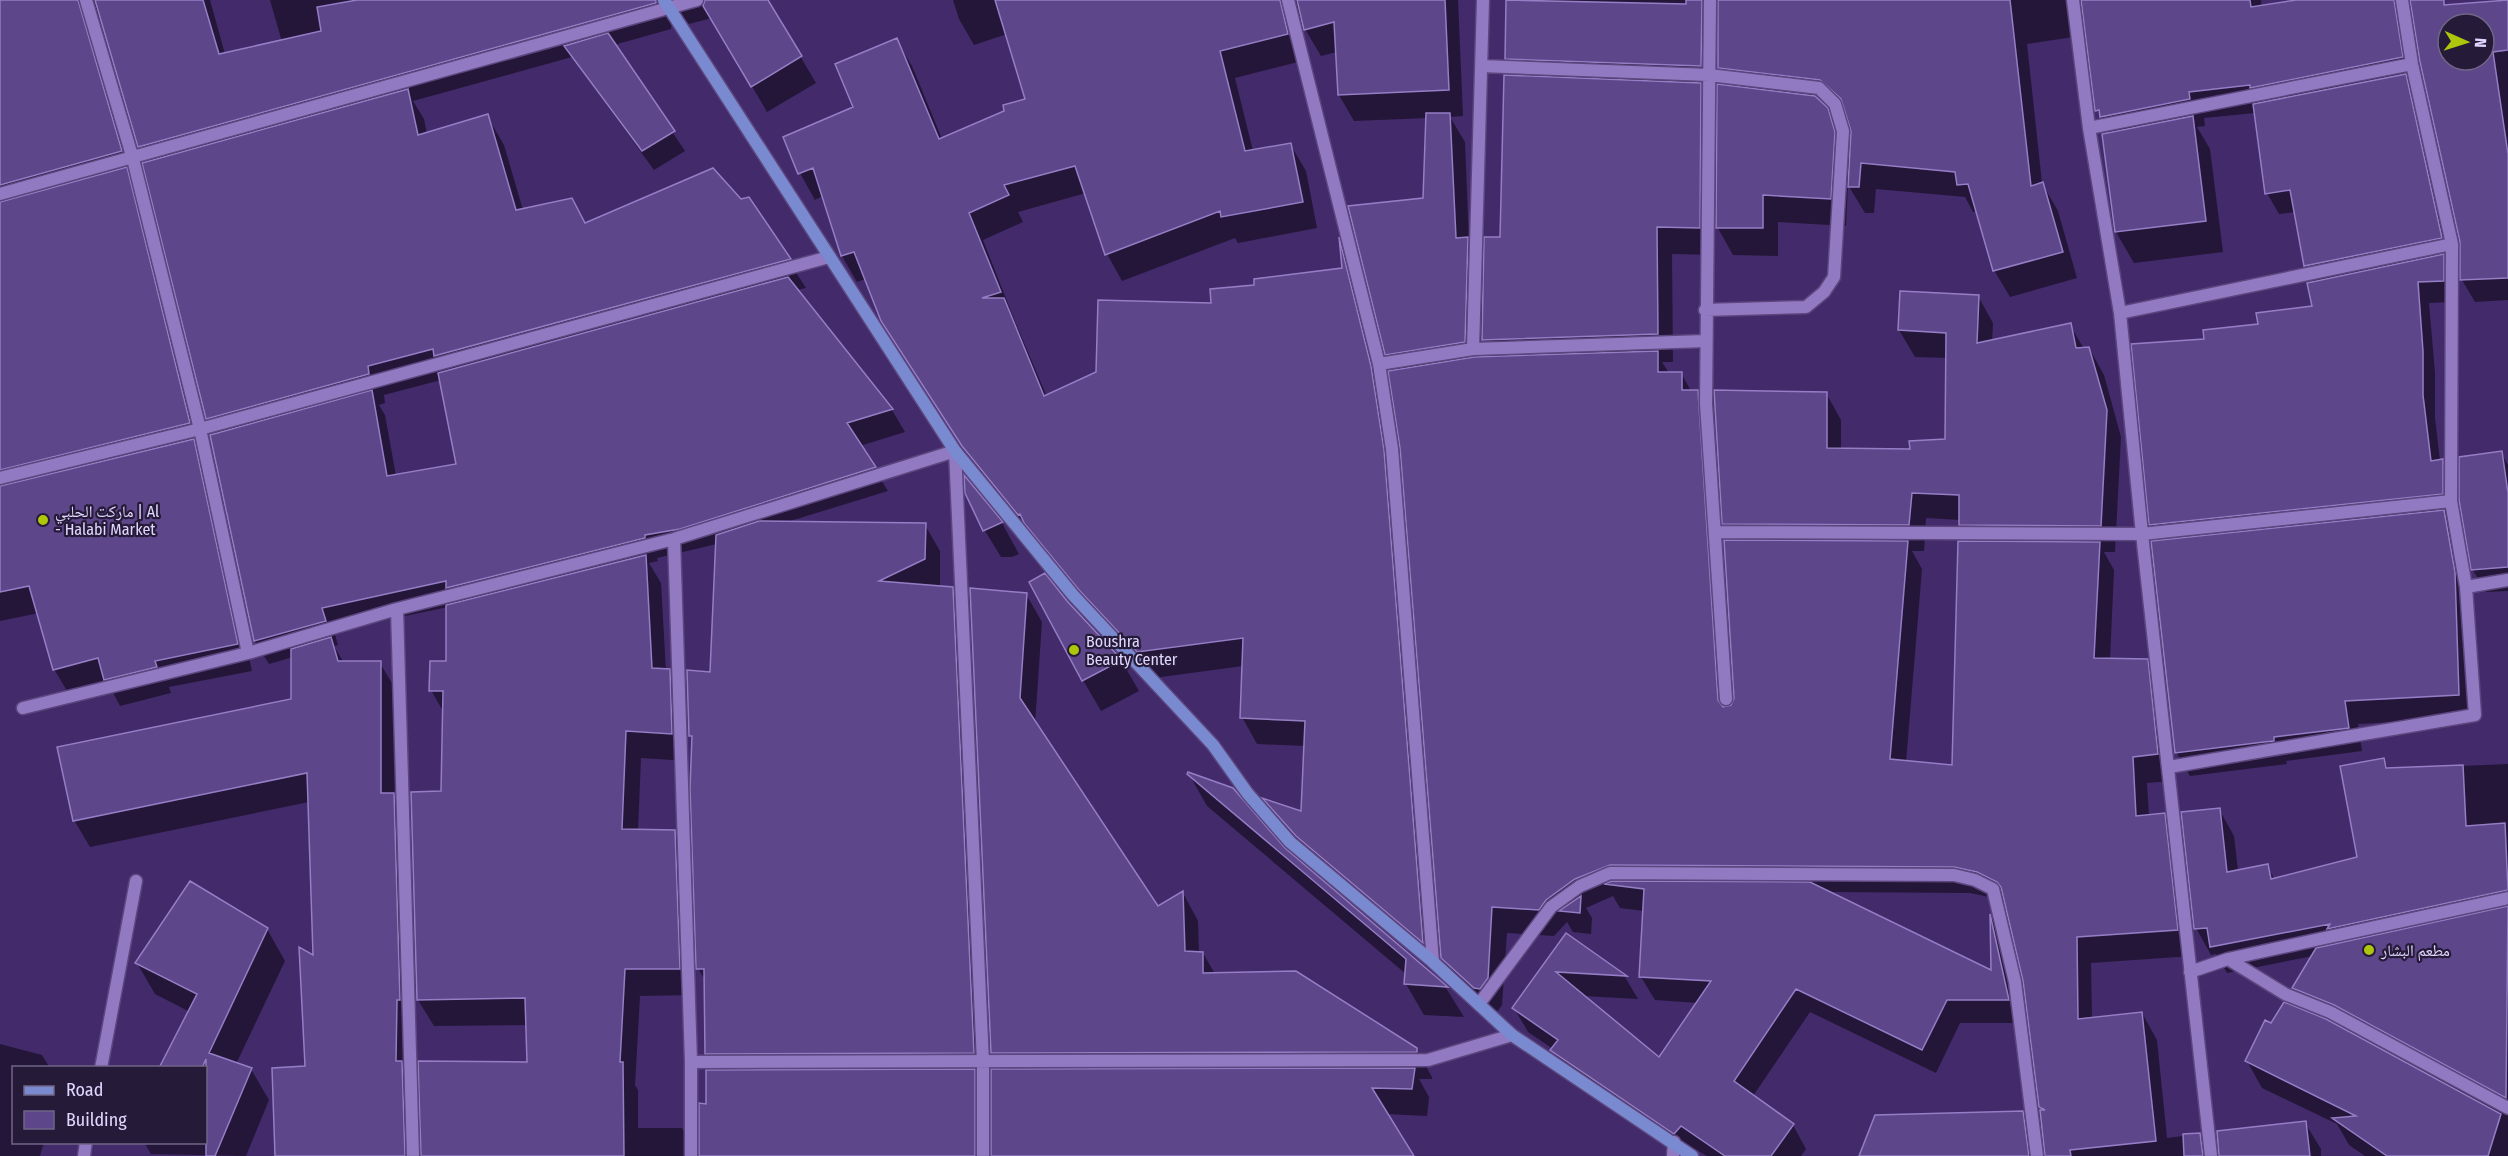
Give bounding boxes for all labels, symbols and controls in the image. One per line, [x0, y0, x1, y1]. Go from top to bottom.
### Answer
north arrow [2436, 12, 2496, 72]
text: N [2471, 37, 2490, 48]
place label: ماركت الحلبي | Al - Halabi Market [55, 502, 159, 539]
marker: ماركت الحلبي | Al - Halabi Market [36, 513, 50, 527]
place label: Boushra Beauty Center [1086, 632, 1178, 669]
marker: Boushra Beauty Center [1067, 643, 1081, 657]
place label: مطعم البشار [2380, 941, 2450, 961]
marker: مطعم البشار [2362, 943, 2376, 957]
legend [12, 1066, 207, 1144]
text: Road [66, 1079, 103, 1101]
text: Building [66, 1109, 127, 1131]

